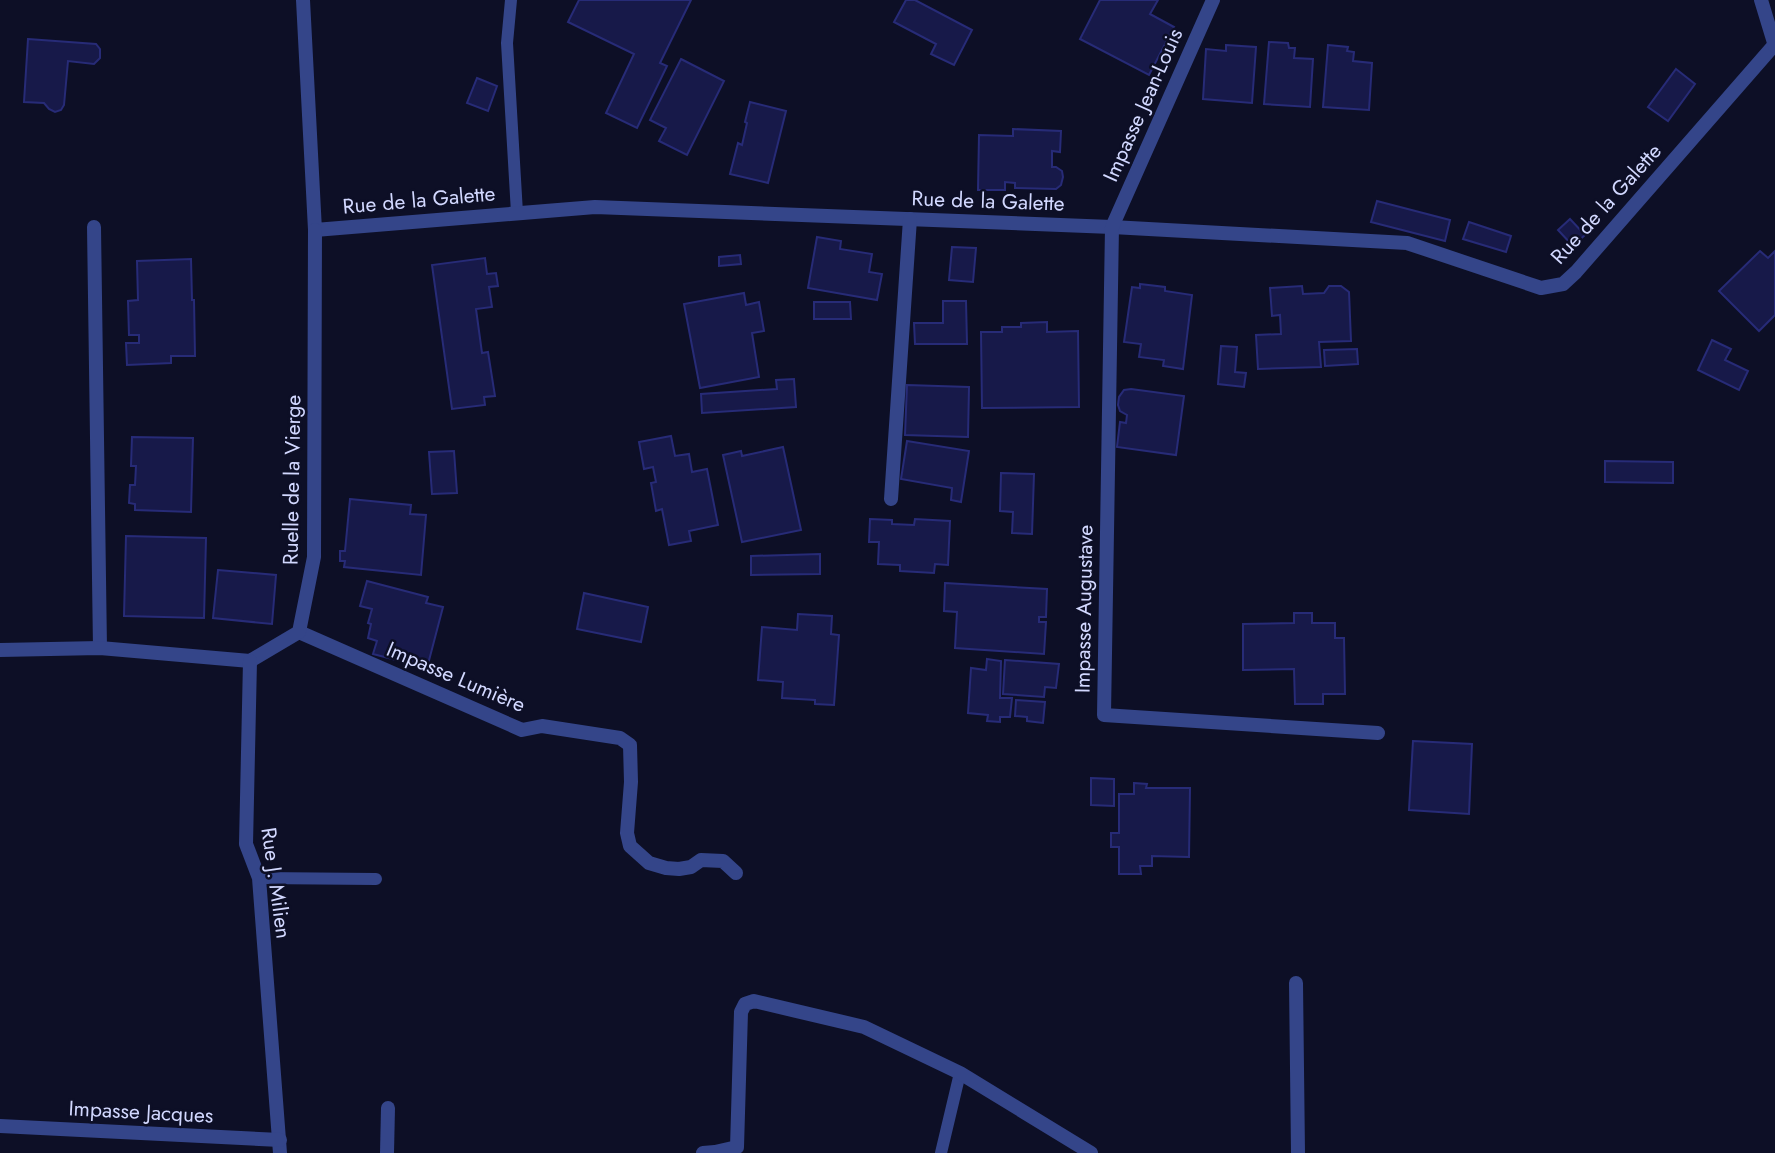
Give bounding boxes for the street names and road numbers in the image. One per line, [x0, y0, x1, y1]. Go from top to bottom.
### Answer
street label: Impasse Jean-Louis [1096, 24, 1190, 186]
street label: Rue de la Galette [1544, 137, 1669, 271]
street label: Rue de la Galette [341, 178, 497, 222]
street label: Rue de la Galette [911, 183, 1065, 219]
street label: Ruelle de la Vierge [276, 394, 308, 565]
street label: Impasse Augustave [1068, 524, 1100, 693]
street label: Impasse Lumière [382, 634, 530, 720]
street label: Rue J. Milien [253, 825, 299, 941]
street label: Impasse Jacques [68, 1093, 214, 1131]

